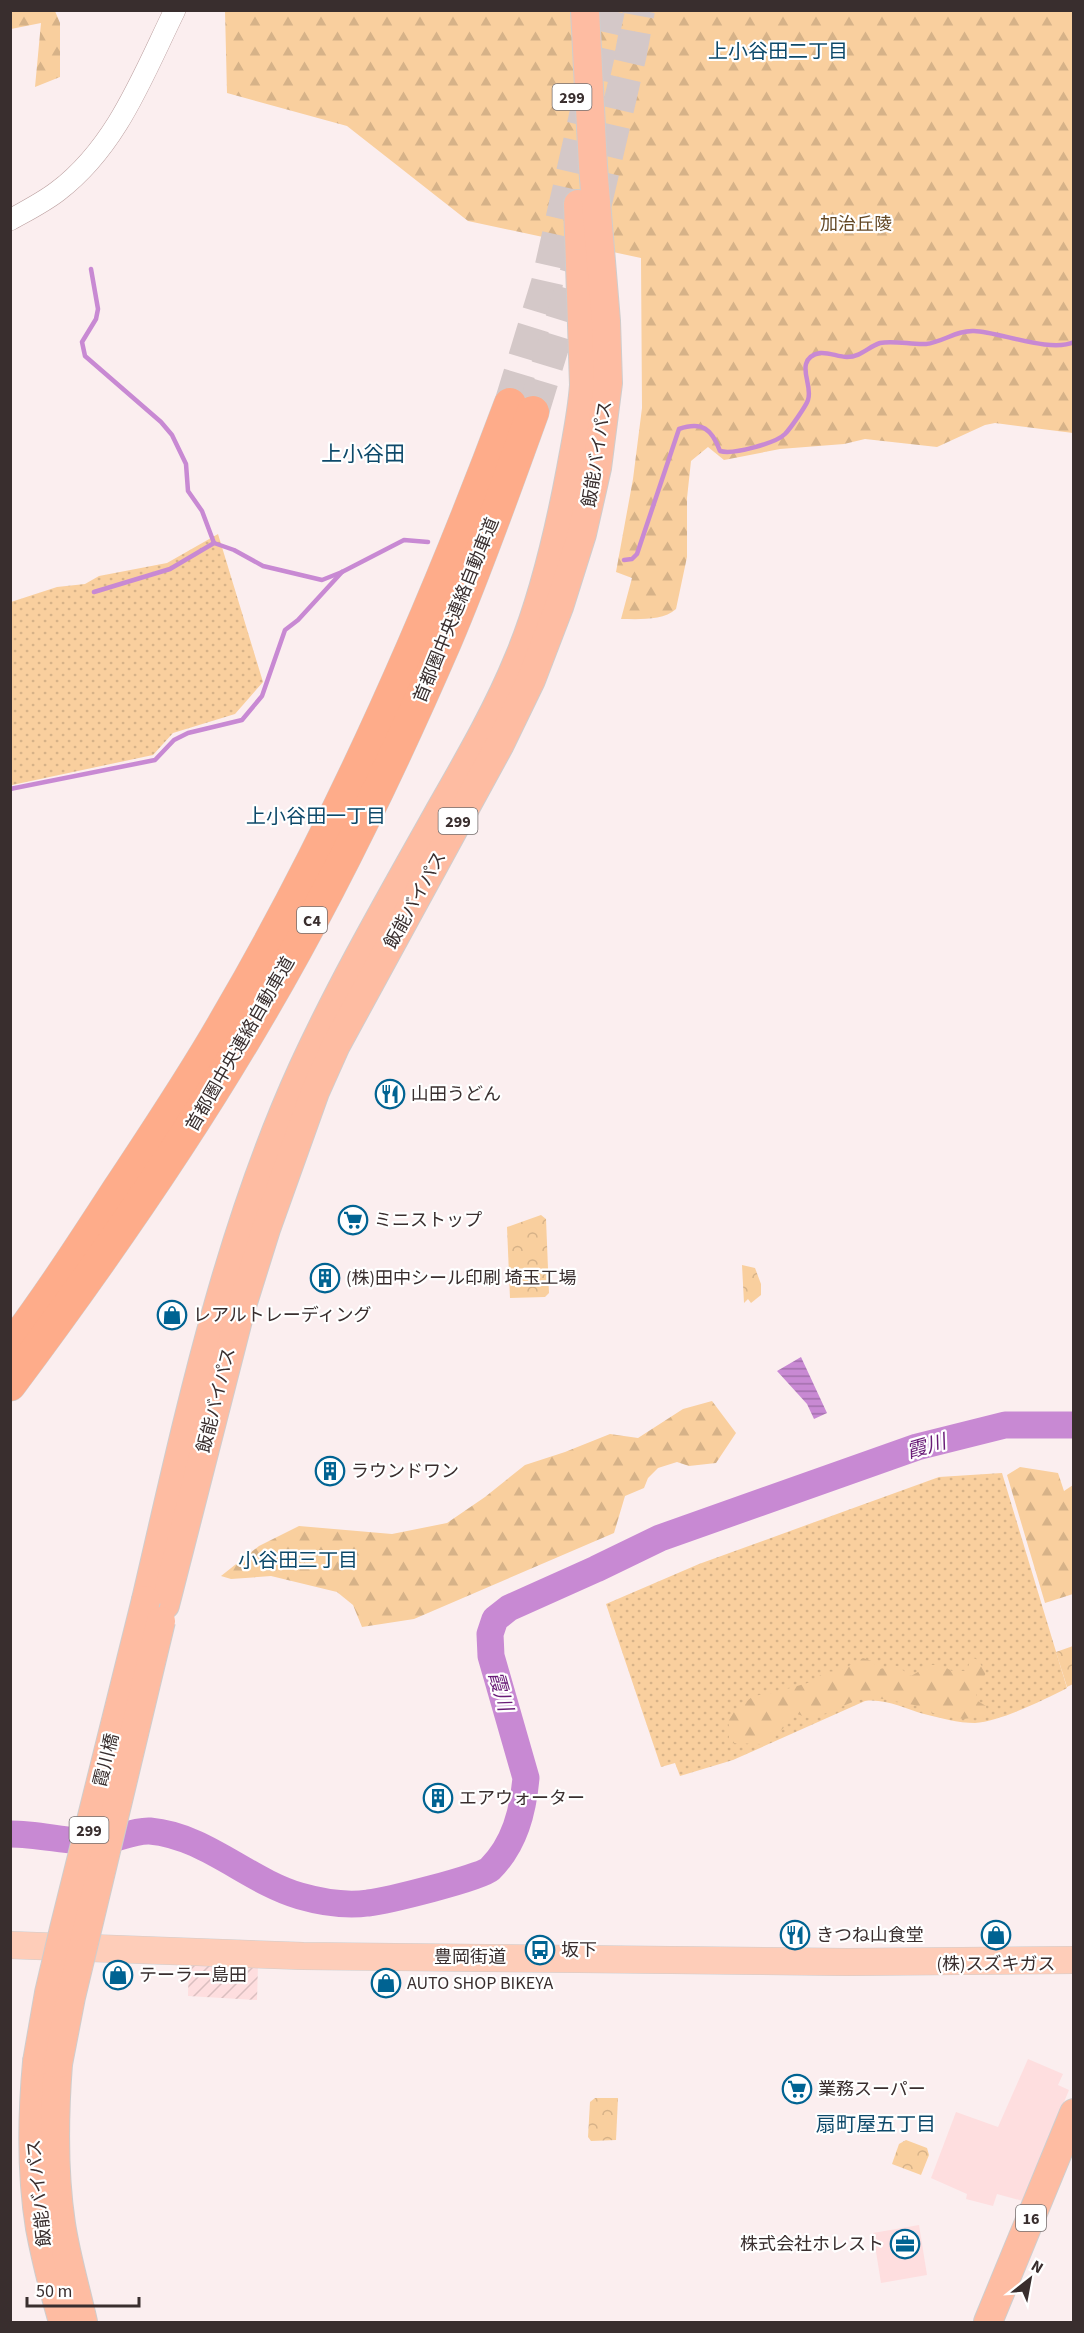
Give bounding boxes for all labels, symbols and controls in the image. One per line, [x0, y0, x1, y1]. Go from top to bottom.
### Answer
district label: 上小谷田二丁目 [708, 38, 848, 66]
road number: 299 [552, 84, 592, 110]
park label: 加治丘陵 [820, 212, 892, 237]
street label: 飯能バイパス [577, 399, 618, 509]
district label: 上小谷田 [321, 439, 405, 469]
street label: 首都圏中央連絡自動車道 [408, 514, 505, 707]
district label: 上小谷田一丁目 [246, 803, 386, 831]
road number: 299 [438, 808, 478, 834]
street label: 飯能バイパス [378, 847, 452, 953]
road number: C4 [297, 907, 327, 933]
street label: 首都圏中央連絡自動車道 [180, 952, 301, 1136]
restaurant icon: 山田うどん [374, 1078, 406, 1110]
place label: 山田うどん [411, 1082, 501, 1107]
supermarket icon: ミニストップ [337, 1204, 369, 1236]
place label: ミニストップ [374, 1208, 482, 1233]
building icon: (株)田中シール印刷 埼玉工場 [309, 1262, 341, 1294]
place label: (株)田中シール印刷 埼玉工場 [346, 1266, 577, 1291]
shop icon: レアルトレーディング [156, 1299, 188, 1331]
place label: レアルトレーディング [193, 1303, 372, 1328]
street label: 飯能バイパス [191, 1345, 242, 1455]
water label: 霞川 [903, 1427, 951, 1466]
building icon: ラウンドワン [314, 1455, 346, 1487]
place label: ラウンドワン [351, 1459, 459, 1484]
district label: 小谷田三丁目 [238, 1547, 358, 1575]
water label: 霞川 [481, 1668, 520, 1716]
street label: 霞川橋 [88, 1731, 125, 1789]
building icon: エアウォーター [422, 1782, 454, 1814]
place label: エアウォーター [459, 1786, 585, 1811]
road number: 299 [70, 1817, 109, 1843]
restaurant icon: きつね山食堂 [779, 1919, 811, 1951]
shop icon: (株)スズキガス [980, 1919, 1012, 1951]
place label: きつね山食堂 [816, 1923, 924, 1948]
bus stop icon: 坂下 [524, 1934, 556, 1966]
place label: 坂下 [561, 1938, 597, 1963]
street label: 豊岡街道 [434, 1945, 506, 1970]
place label: (株)スズキガス [937, 1952, 1055, 1977]
shop icon: テーラー島田 [102, 1959, 134, 1991]
place label: テーラー島田 [139, 1963, 247, 1988]
shop icon: AUTO SHOP BIKEYA [370, 1967, 402, 1999]
place label: AUTO SHOP BIKEYA [407, 1971, 554, 1996]
supermarket icon: 業務スーパー [781, 2073, 813, 2105]
place label: 業務スーパー [818, 2077, 926, 2102]
district label: 扇町屋五丁目 [816, 2111, 936, 2139]
street label: 飯能バイパス [21, 2138, 58, 2248]
road number: 16 [1016, 2205, 1046, 2231]
office icon: 株式会社ホレスト [889, 2228, 921, 2260]
place label: 株式会社ホレスト [740, 2232, 884, 2257]
north arrow [1000, 2249, 1060, 2309]
text: N [1027, 2255, 1047, 2279]
scale bar [27, 2270, 140, 2308]
text: 50 m [36, 2279, 72, 2304]

